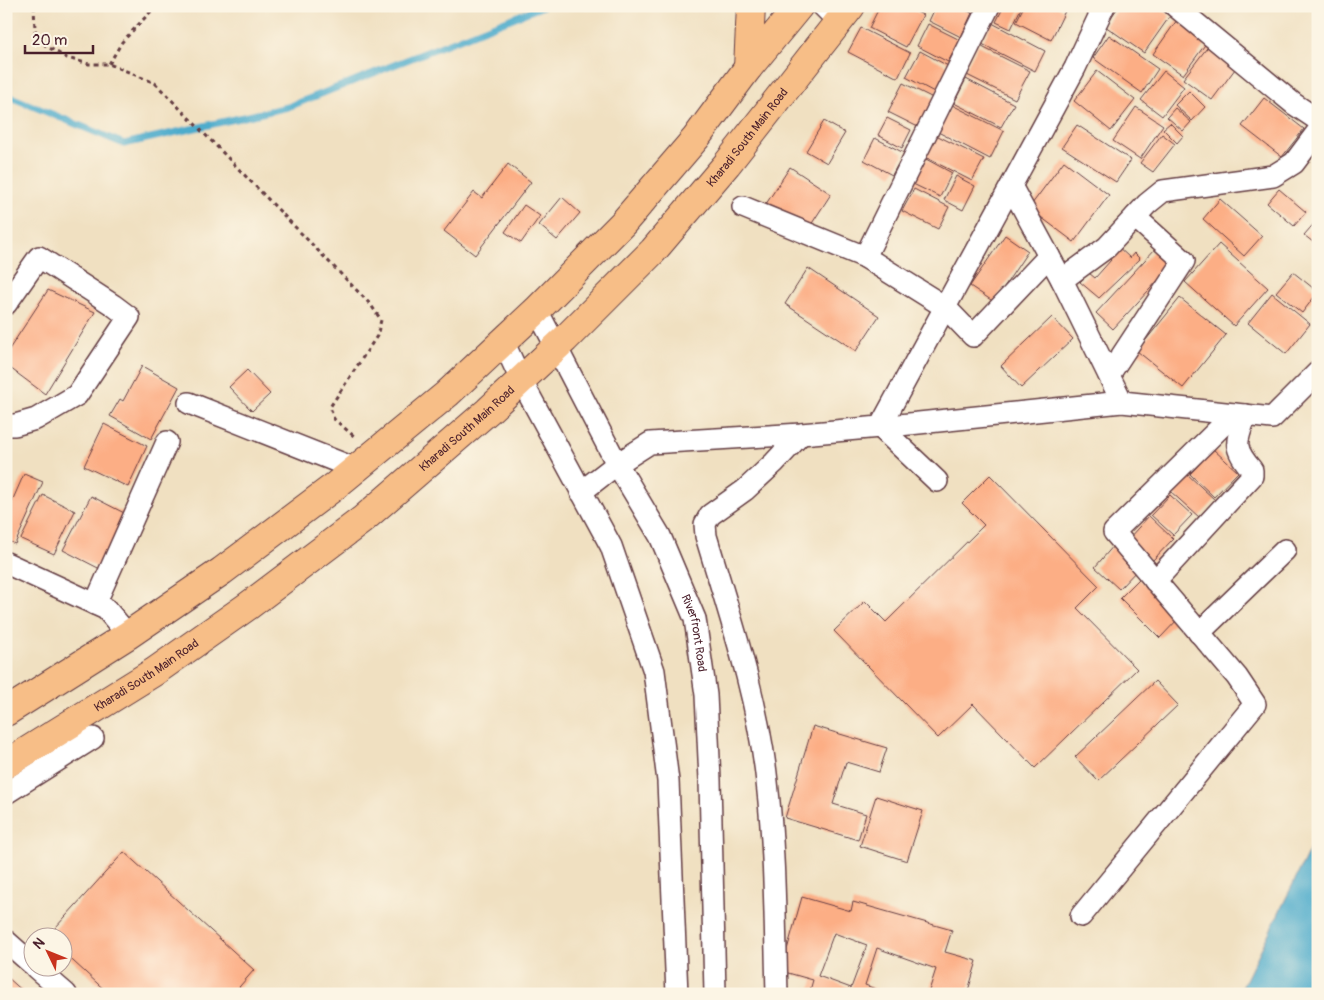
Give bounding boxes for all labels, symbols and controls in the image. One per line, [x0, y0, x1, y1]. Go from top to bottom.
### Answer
scale bar [25, 22, 92, 54]
text: 20 m [32, 31, 67, 50]
street label: Kharadi South Main Road [703, 85, 791, 190]
street label: Kharadi South Main Road [416, 383, 518, 475]
street label: Riverfront Road [678, 592, 710, 673]
street label: Kharadi South Main Road [91, 635, 202, 715]
north arrow [22, 928, 72, 978]
text: N [29, 934, 48, 953]

